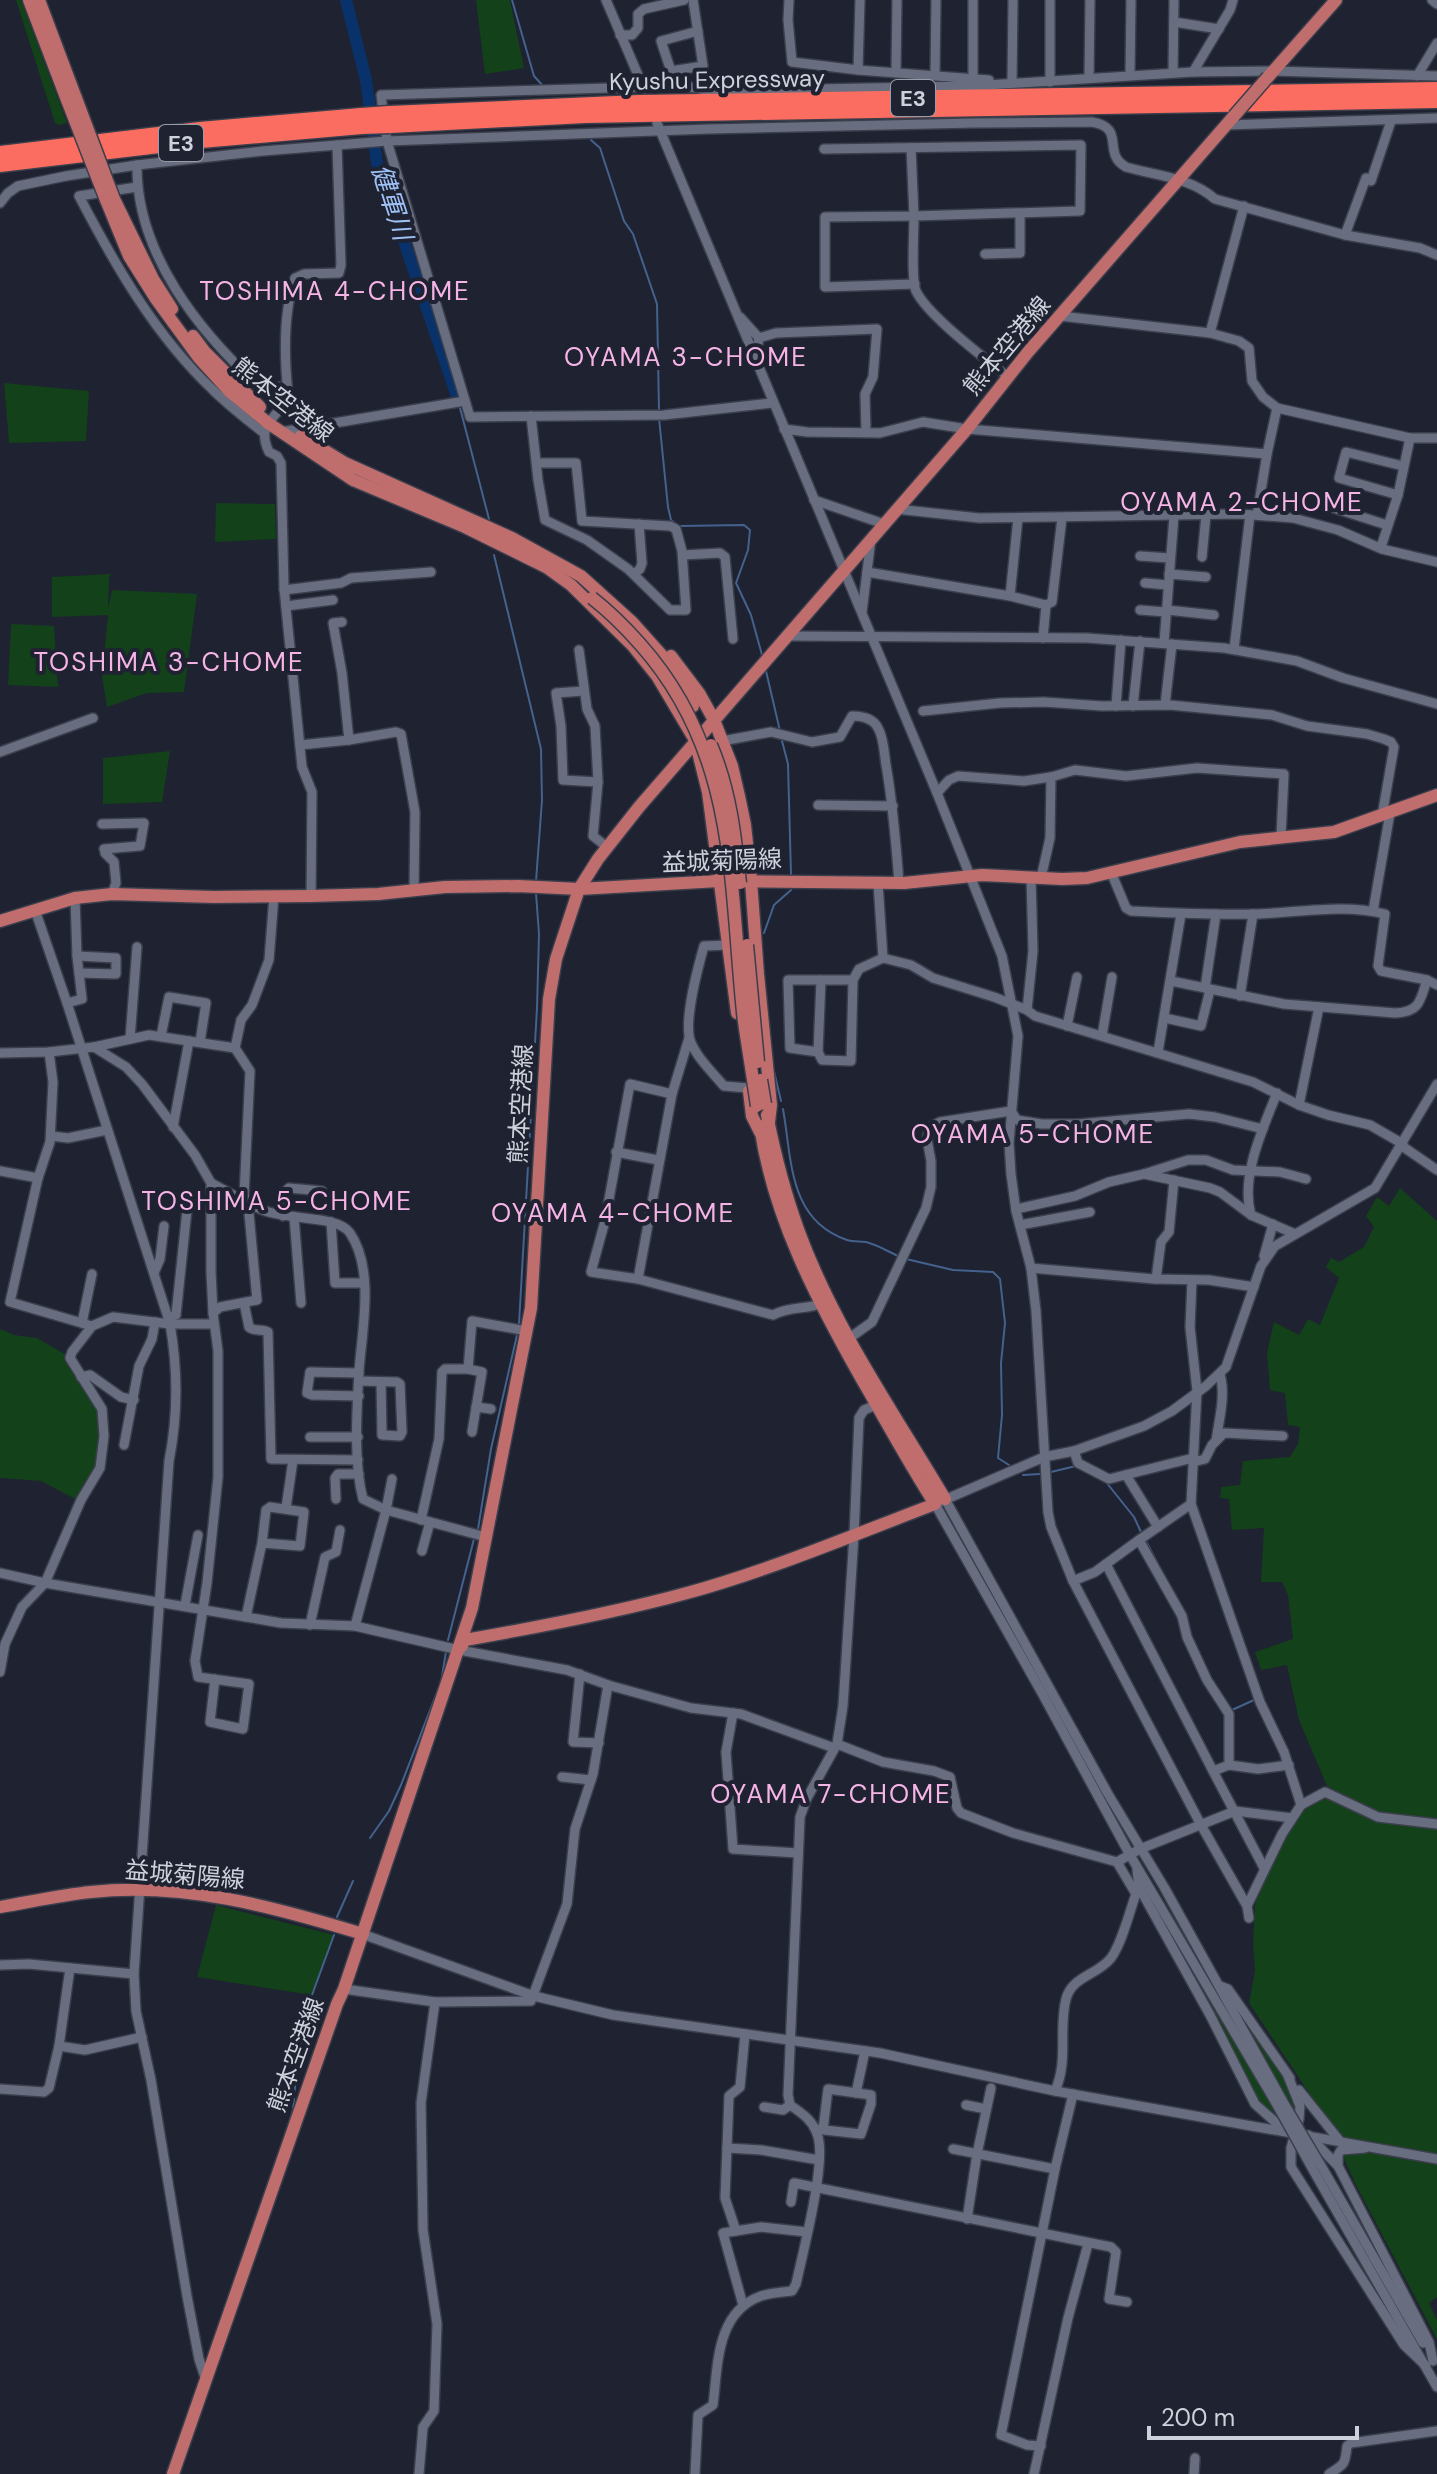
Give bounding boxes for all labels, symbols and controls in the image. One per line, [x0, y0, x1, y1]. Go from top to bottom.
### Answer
street label: Kyushu Expressway [609, 62, 825, 97]
road number: E3 [891, 80, 935, 116]
road number: E3 [159, 125, 203, 161]
water label: 健軍川 [364, 160, 421, 247]
district label: TOSHIMA 4-CHOME [199, 274, 471, 308]
street label: 熊本空港線 [956, 290, 1057, 402]
district label: OYAMA 3-CHOME [564, 340, 808, 374]
street label: 熊本空港線 [226, 350, 340, 449]
district label: OYAMA 2-CHOME [1120, 485, 1364, 519]
district label: TOSHIMA 3-CHOME [33, 645, 305, 679]
street label: 益城菊陽線 [661, 843, 782, 878]
street label: 熊本空港線 [502, 1043, 539, 1165]
district label: OYAMA 5-CHOME [911, 1117, 1155, 1151]
district label: TOSHIMA 5-CHOME [141, 1184, 413, 1218]
district label: OYAMA 4-CHOME [491, 1196, 735, 1230]
district label: OYAMA 7-CHOME [710, 1777, 952, 1811]
street label: 益城菊陽線 [124, 1854, 246, 1895]
street label: 熊本空港線 [260, 1993, 331, 2117]
scale bar [1149, 2390, 1357, 2440]
text: 200 m [1161, 2402, 1235, 2433]

